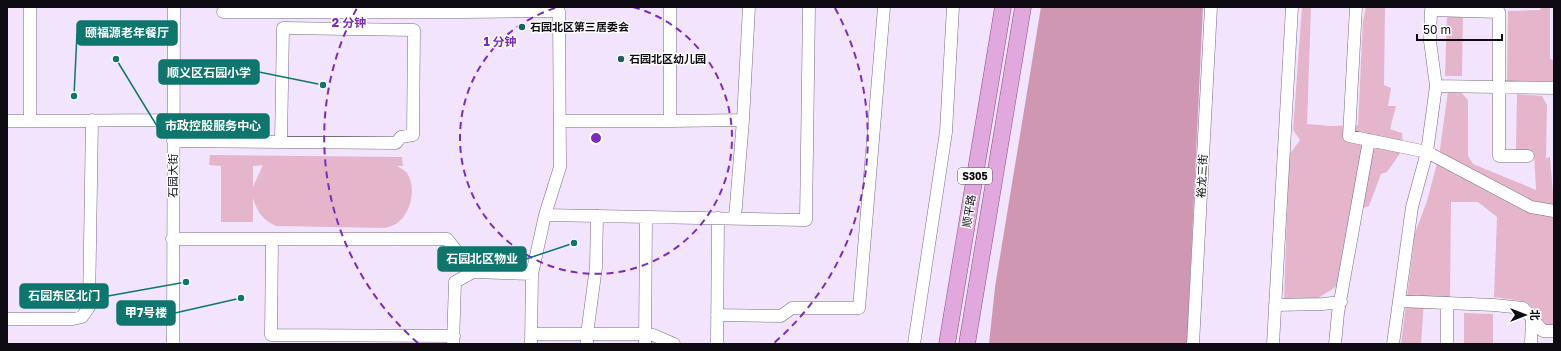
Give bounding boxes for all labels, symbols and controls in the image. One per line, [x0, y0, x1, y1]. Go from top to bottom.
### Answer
text: 2 分钟 [332, 15, 366, 30]
scale bar [1417, 16, 1502, 42]
place label: 石园北区第三居委会 [530, 20, 629, 33]
callout: 颐福源老年餐厅 [77, 21, 177, 45]
marker: 石园北区第三居委会 [517, 22, 527, 32]
text: 50 m [1423, 22, 1451, 37]
text: 颐福源老年餐厅 [85, 25, 169, 40]
text: 1 分钟 [483, 34, 517, 49]
place label: 石园北区幼儿园 [629, 52, 706, 65]
marker: 石园北区幼儿园 [616, 54, 626, 64]
callout: 顺义区石园小学 [159, 60, 259, 84]
text: 顺义区石园小学 [167, 65, 251, 80]
callout: 市政控股服务中心 [157, 114, 269, 138]
text: 市政控股服务中心 [165, 118, 261, 133]
centre of rings [589, 131, 603, 145]
street label: 石园大街 [166, 154, 179, 198]
street label: 裕龙三街 [1194, 154, 1209, 198]
road number: S305 [958, 168, 992, 184]
street label: 顺平路 [960, 194, 978, 228]
callout: 石园北区物业 [438, 247, 526, 271]
text: 石园北区物业 [446, 251, 518, 266]
callout: 石园东区北门 [20, 284, 108, 308]
text: 石园东区北门 [28, 288, 100, 303]
north arrow [1505, 295, 1545, 335]
callout: 甲7号楼 [117, 301, 175, 325]
text: 甲7号楼 [125, 305, 167, 320]
text: 北 [1529, 310, 1542, 321]

